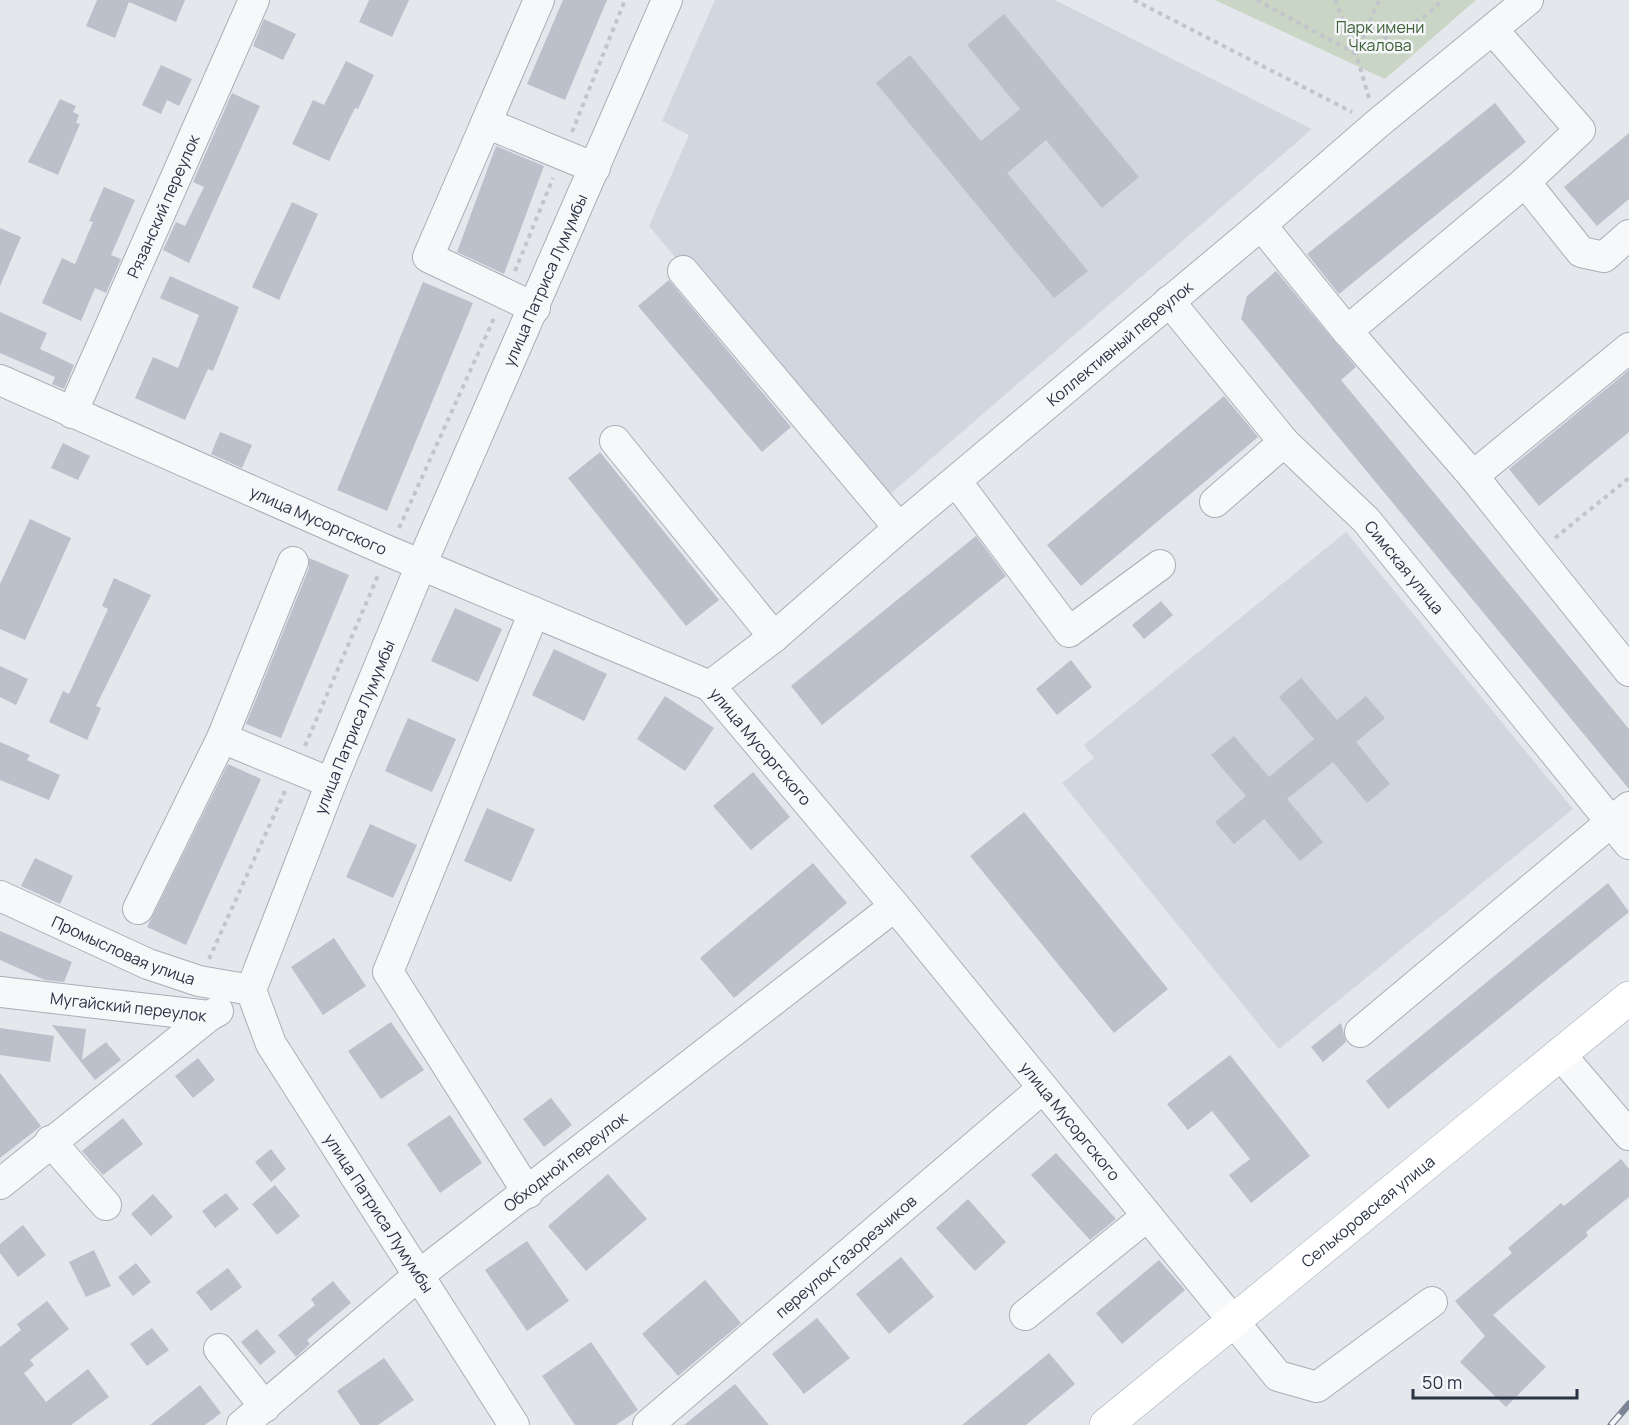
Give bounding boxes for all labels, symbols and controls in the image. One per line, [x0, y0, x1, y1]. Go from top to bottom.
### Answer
park label: Парк имени Чкалова [1336, 16, 1424, 56]
street label: Рязанский переулок [122, 130, 205, 282]
street label: улица Патриса Лумумбы [498, 190, 592, 370]
street label: Коллективный переулок [1042, 275, 1198, 411]
street label: улица Мусоргского [246, 480, 390, 560]
street label: Симская улица [1360, 516, 1449, 619]
street label: улица Патриса Лумумбы [309, 637, 400, 817]
street label: улица Мусоргского [705, 683, 817, 810]
street label: Промысловая улица [48, 910, 198, 990]
street label: Мугайский переулок [49, 987, 209, 1027]
street label: улица Мусоргского [1015, 1057, 1125, 1185]
street label: Обходной переулок [499, 1106, 632, 1217]
street label: улица Патриса Лумумбы [319, 1129, 439, 1297]
street label: Селькоровская улица [1296, 1150, 1439, 1272]
street label: переулок Газорезчиков [770, 1189, 921, 1323]
scale bar [1413, 1362, 1576, 1400]
text: 50 m [1422, 1370, 1462, 1394]

